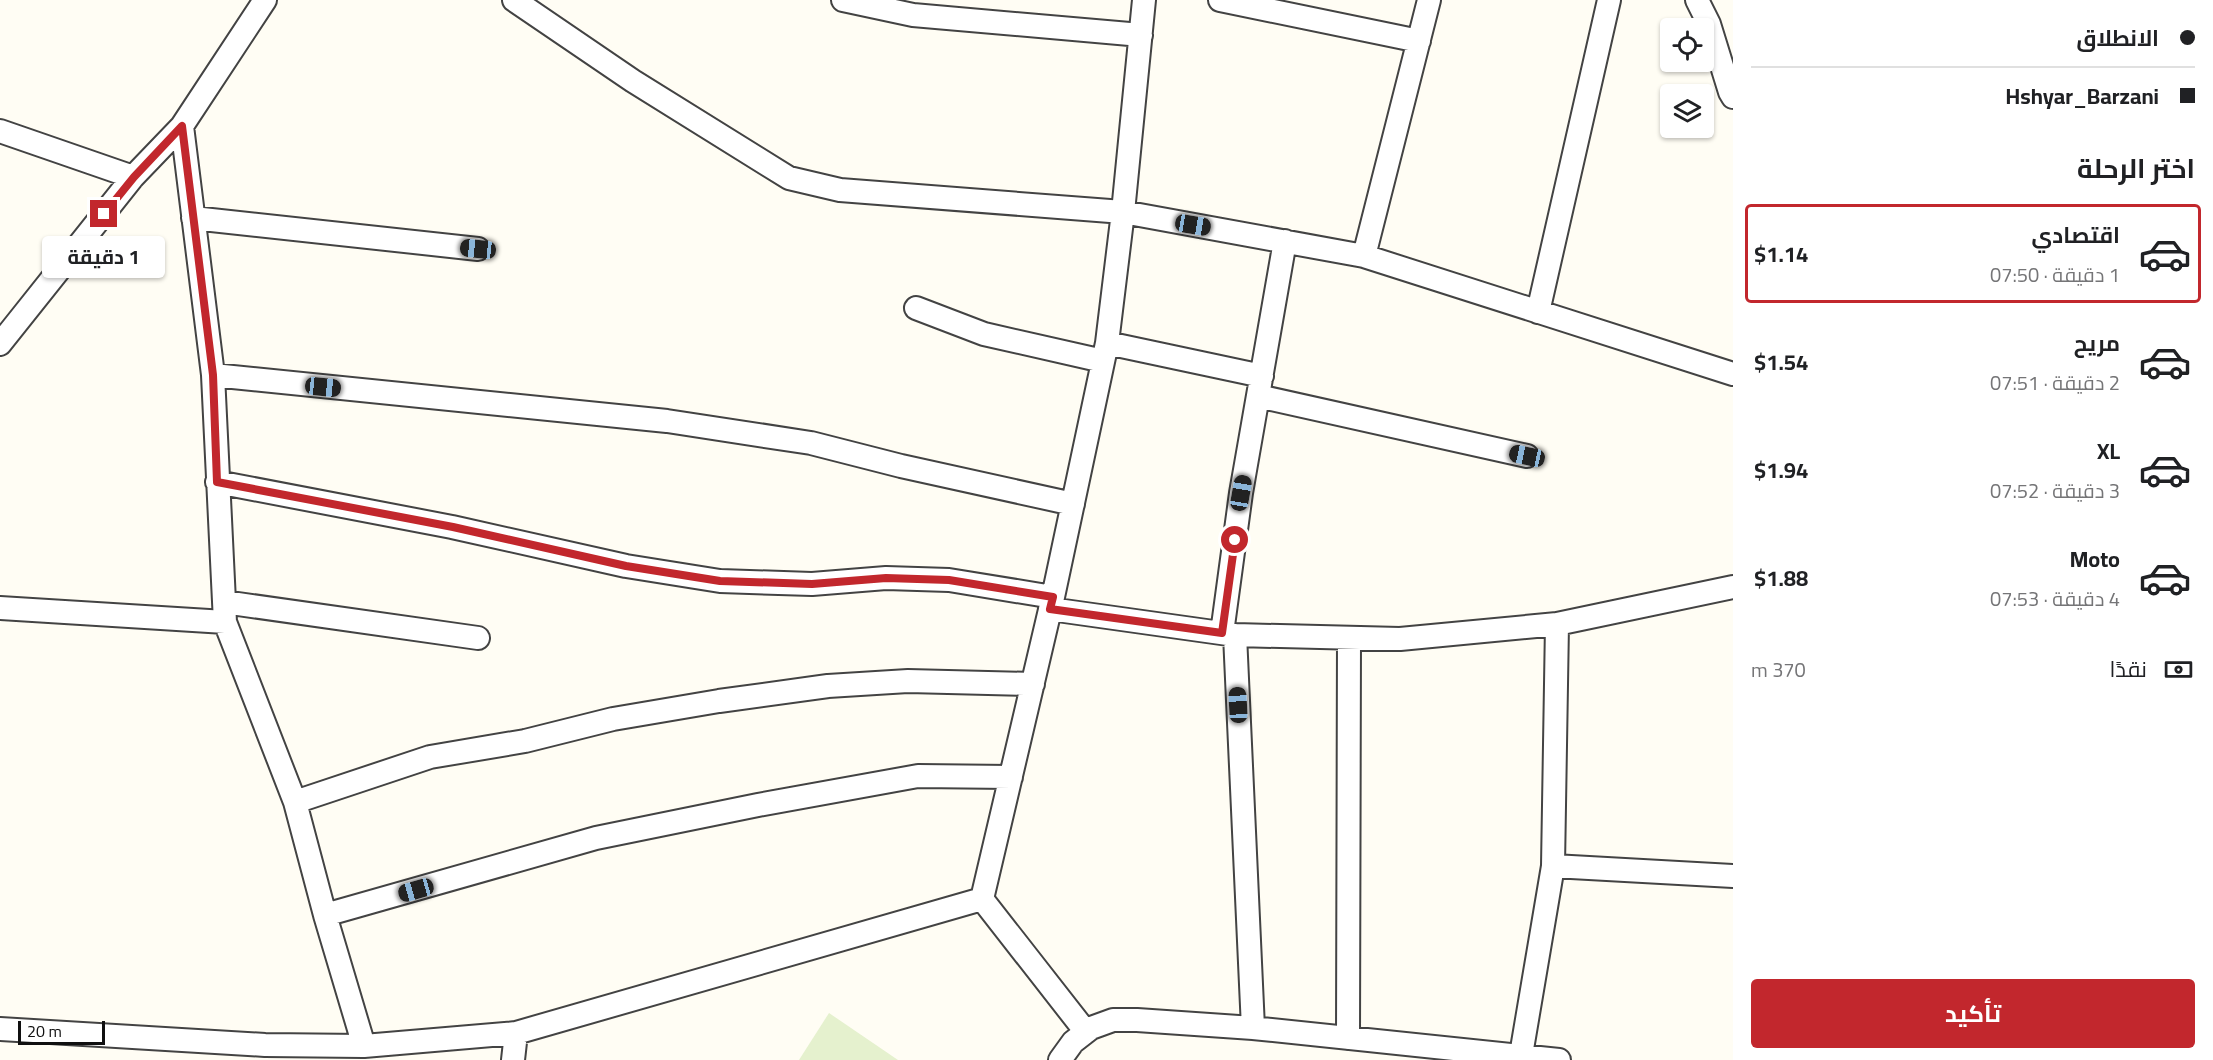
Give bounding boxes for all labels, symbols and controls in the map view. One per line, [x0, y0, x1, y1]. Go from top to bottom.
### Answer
text: الانطلاق [2076, 17, 2159, 59]
map controls [1660, 18, 1714, 138]
button: locate [1660, 18, 1714, 72]
text: Hshyar_Barzani [2006, 75, 2159, 117]
button: layers [1660, 84, 1714, 138]
text: اختر الرحلة [2077, 143, 2195, 193]
route end [90, 200, 117, 227]
car [1174, 213, 1212, 237]
text: اقتصادي [2031, 214, 2120, 256]
icon: car [2138, 227, 2192, 281]
text: $1.14 [1754, 233, 1808, 275]
callout: 1 دقيقة [42, 235, 166, 277]
text: 1 دقيقة [67, 238, 140, 275]
car [459, 238, 497, 260]
text: 1 دقيقة · 07:50 [1990, 256, 2120, 293]
text: مريح [2074, 322, 2120, 364]
icon: car [2138, 335, 2192, 389]
text: $1.54 [1754, 341, 1808, 383]
text: 2 دقيقة · 07:51 [1990, 364, 2120, 401]
car [304, 376, 342, 398]
text: XL [2097, 430, 2120, 472]
car [1508, 443, 1546, 469]
icon: car [2138, 443, 2192, 497]
text: $1.94 [1754, 449, 1808, 491]
text: 3 دقيقة · 07:52 [1990, 472, 2120, 509]
car [1229, 474, 1253, 512]
route start [1221, 526, 1248, 553]
text: Moto [2070, 538, 2120, 580]
icon: car [2138, 551, 2192, 605]
text: $1.88 [1754, 557, 1808, 599]
text: 4 دقيقة · 07:53 [1990, 580, 2120, 617]
text: نقدًا [2109, 648, 2147, 690]
text: 370 m [1751, 651, 1806, 688]
icon: cash [2162, 653, 2195, 686]
car [1228, 687, 1248, 723]
car [396, 876, 436, 904]
button: تأكيد [1751, 979, 2195, 1048]
text: 20 m [27, 1016, 62, 1046]
scale bar [18, 1018, 105, 1046]

